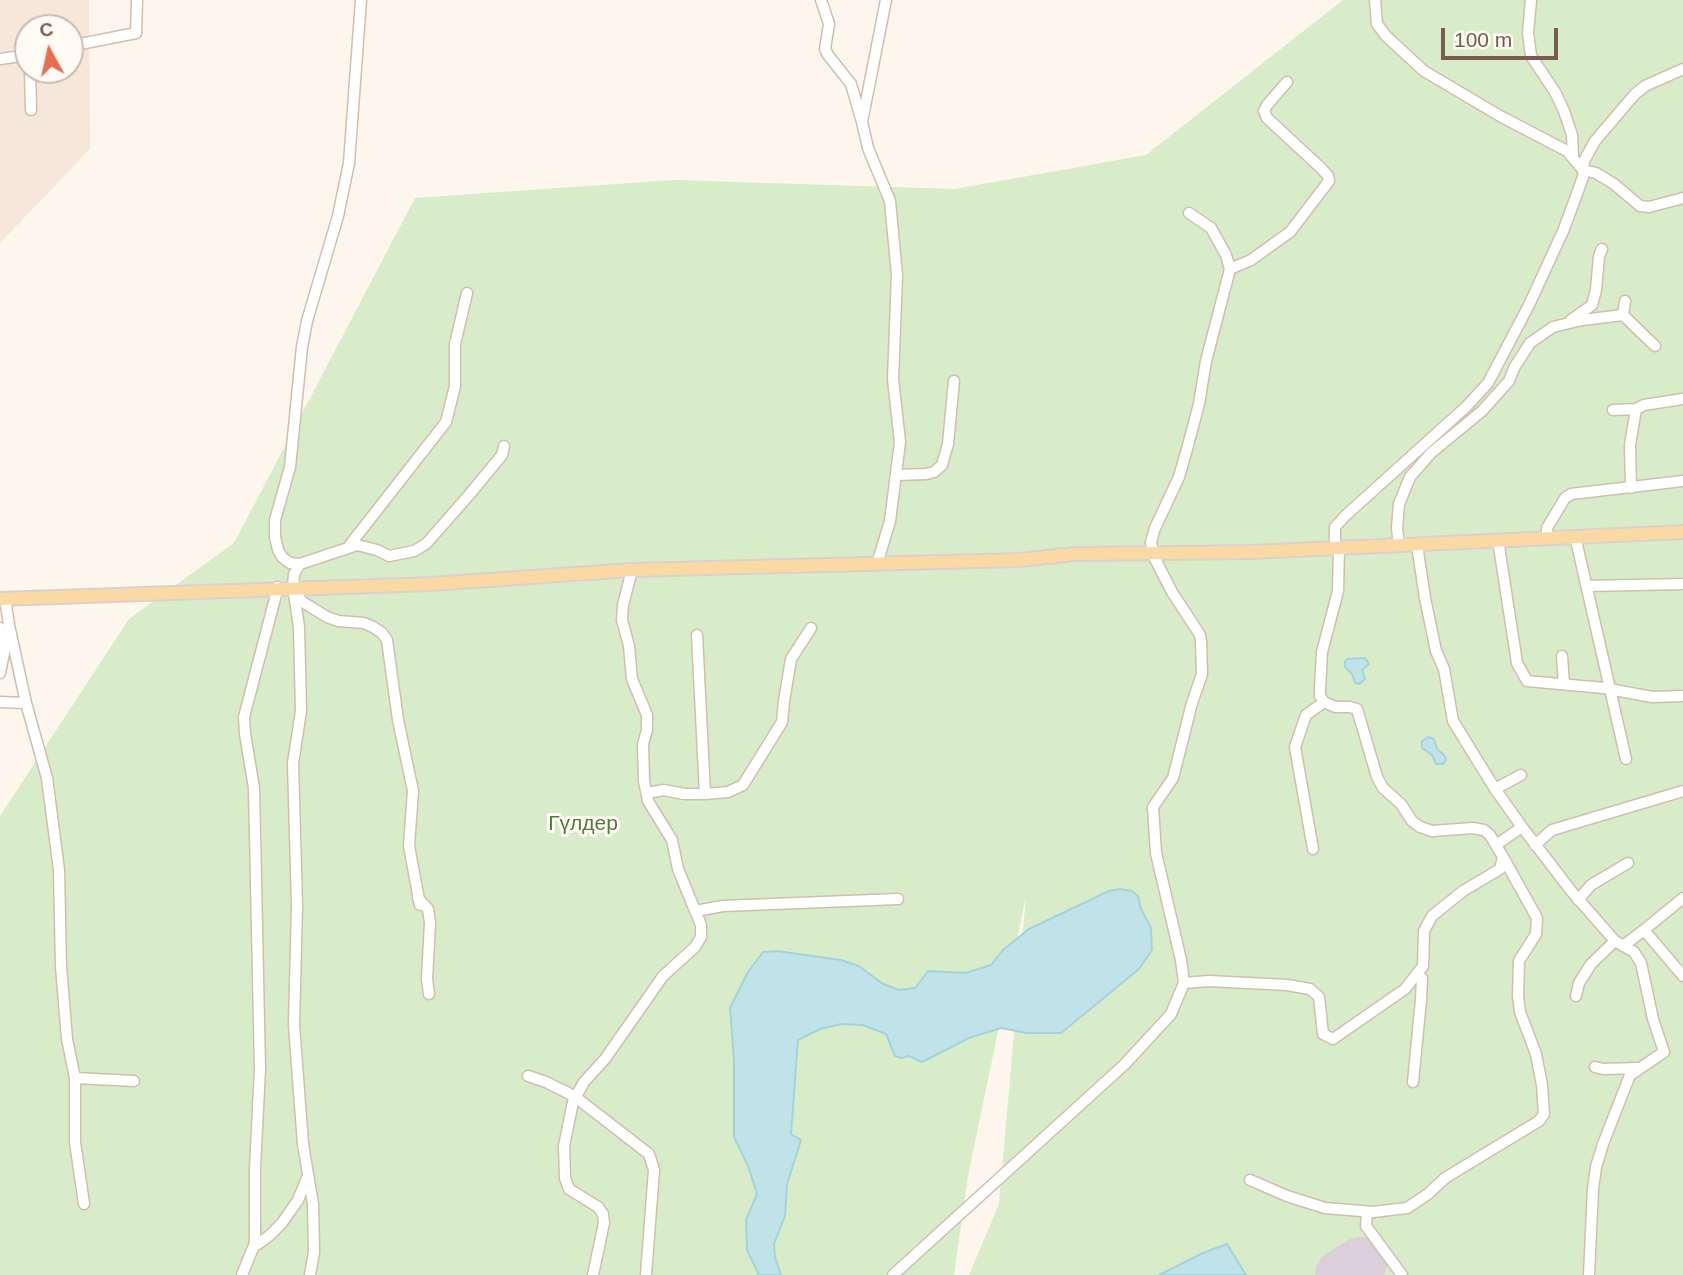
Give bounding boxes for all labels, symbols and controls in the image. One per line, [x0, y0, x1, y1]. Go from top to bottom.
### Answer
north arrow [14, 14, 84, 84]
scale bar [1445, 14, 1562, 58]
text: С [38, 18, 55, 41]
text: 100 m [1454, 28, 1512, 51]
park label: Гүлдер [548, 811, 618, 837]

